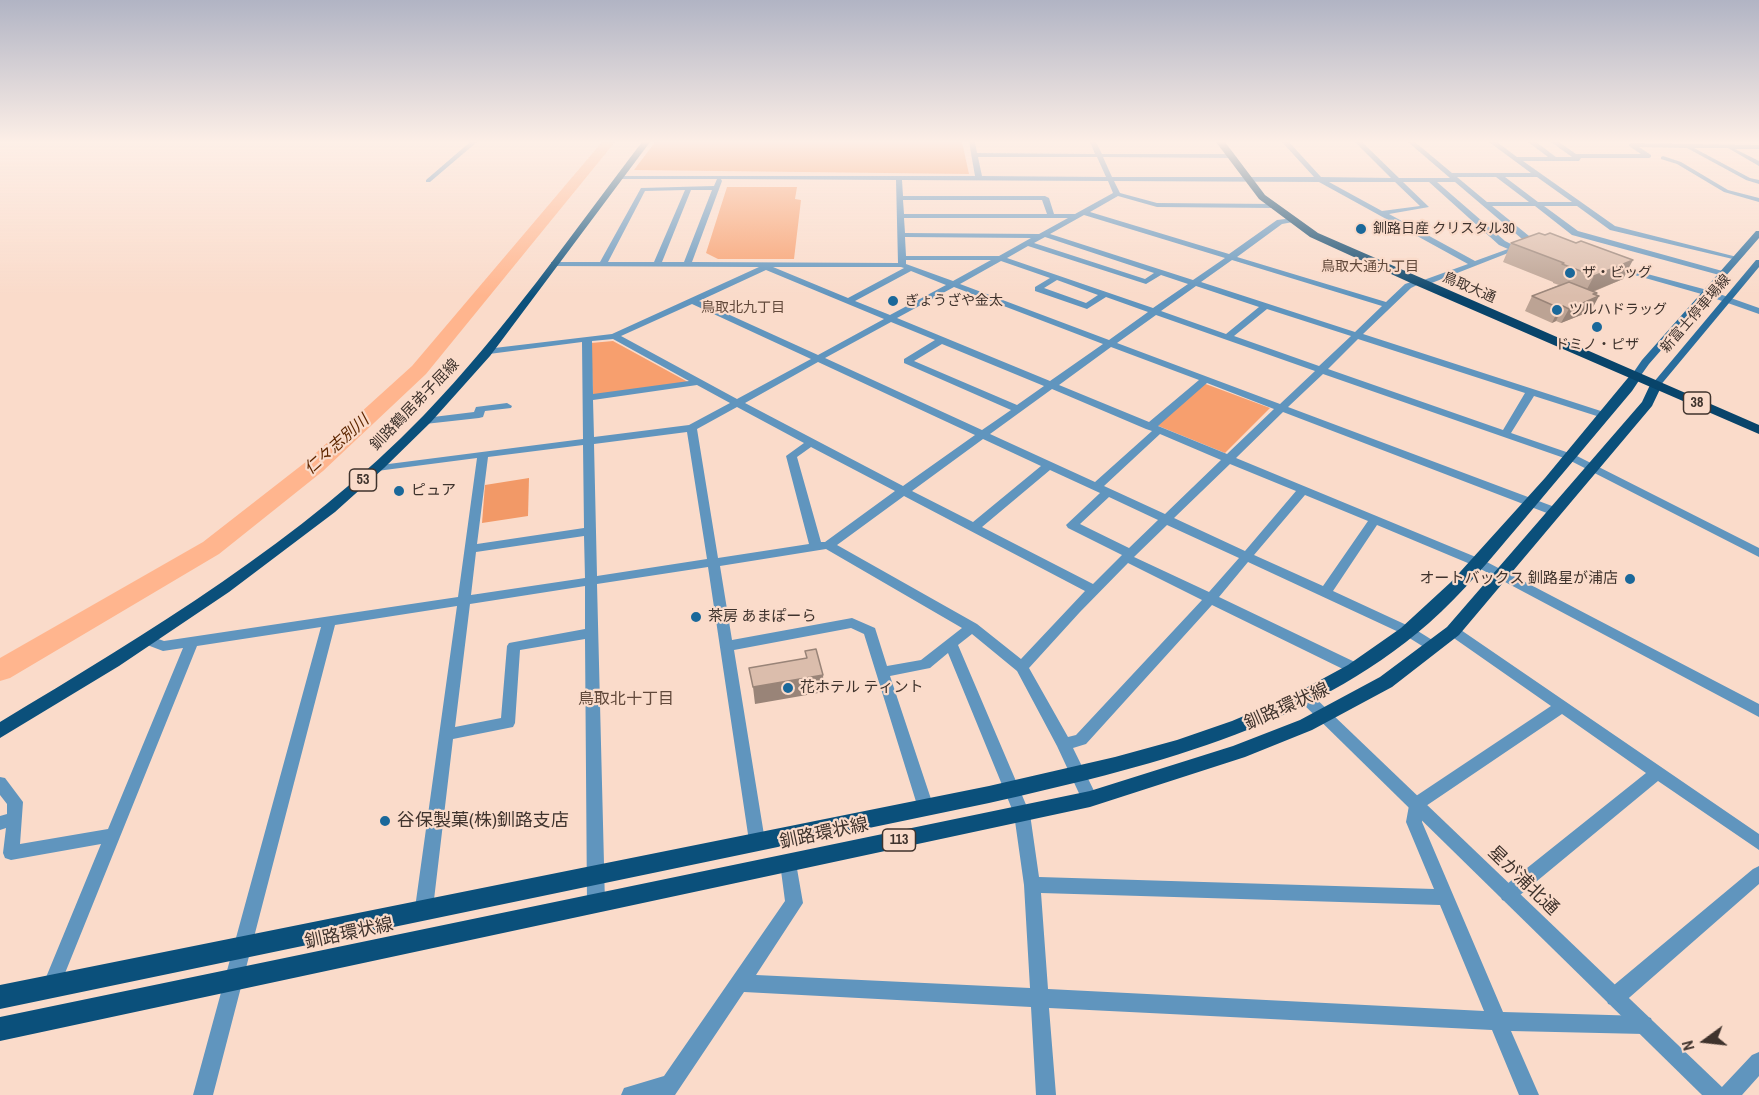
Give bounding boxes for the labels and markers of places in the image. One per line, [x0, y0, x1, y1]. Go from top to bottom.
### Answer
place label: 釧路日産 クリスタル30 [1373, 221, 1515, 237]
marker: 釧路日産 クリスタル30 [1354, 222, 1368, 236]
place label: ザ・ビッグ [1582, 265, 1652, 281]
marker: ザ・ビッグ [1563, 266, 1577, 280]
place label: ぎょうざや金太 [905, 293, 1003, 309]
marker: ぎょうざや金太 [886, 294, 900, 308]
place label: ツルハドラッグ [1569, 302, 1667, 318]
marker: ツルハドラッグ [1550, 303, 1564, 317]
marker: ドミノ・ピザ [1590, 320, 1604, 334]
place label: ドミノ・ピザ [1555, 337, 1639, 353]
place label: ピュア [411, 482, 456, 500]
marker: ピュア [392, 484, 406, 498]
place label: オートバックス 釧路星が浦店 [1420, 570, 1618, 588]
marker: オートバックス 釧路星が浦店 [1623, 572, 1637, 586]
place label: 茶房 あまぽーら [708, 608, 816, 626]
marker: 茶房 あまぽーら [689, 610, 703, 624]
place label: 花ホテル ティント [800, 679, 923, 697]
marker: 花ホテル ティント [781, 681, 795, 695]
place label: 谷保製菓(株)釧路支店 [397, 810, 569, 832]
marker: 谷保製菓(株)釧路支店 [378, 814, 392, 828]

